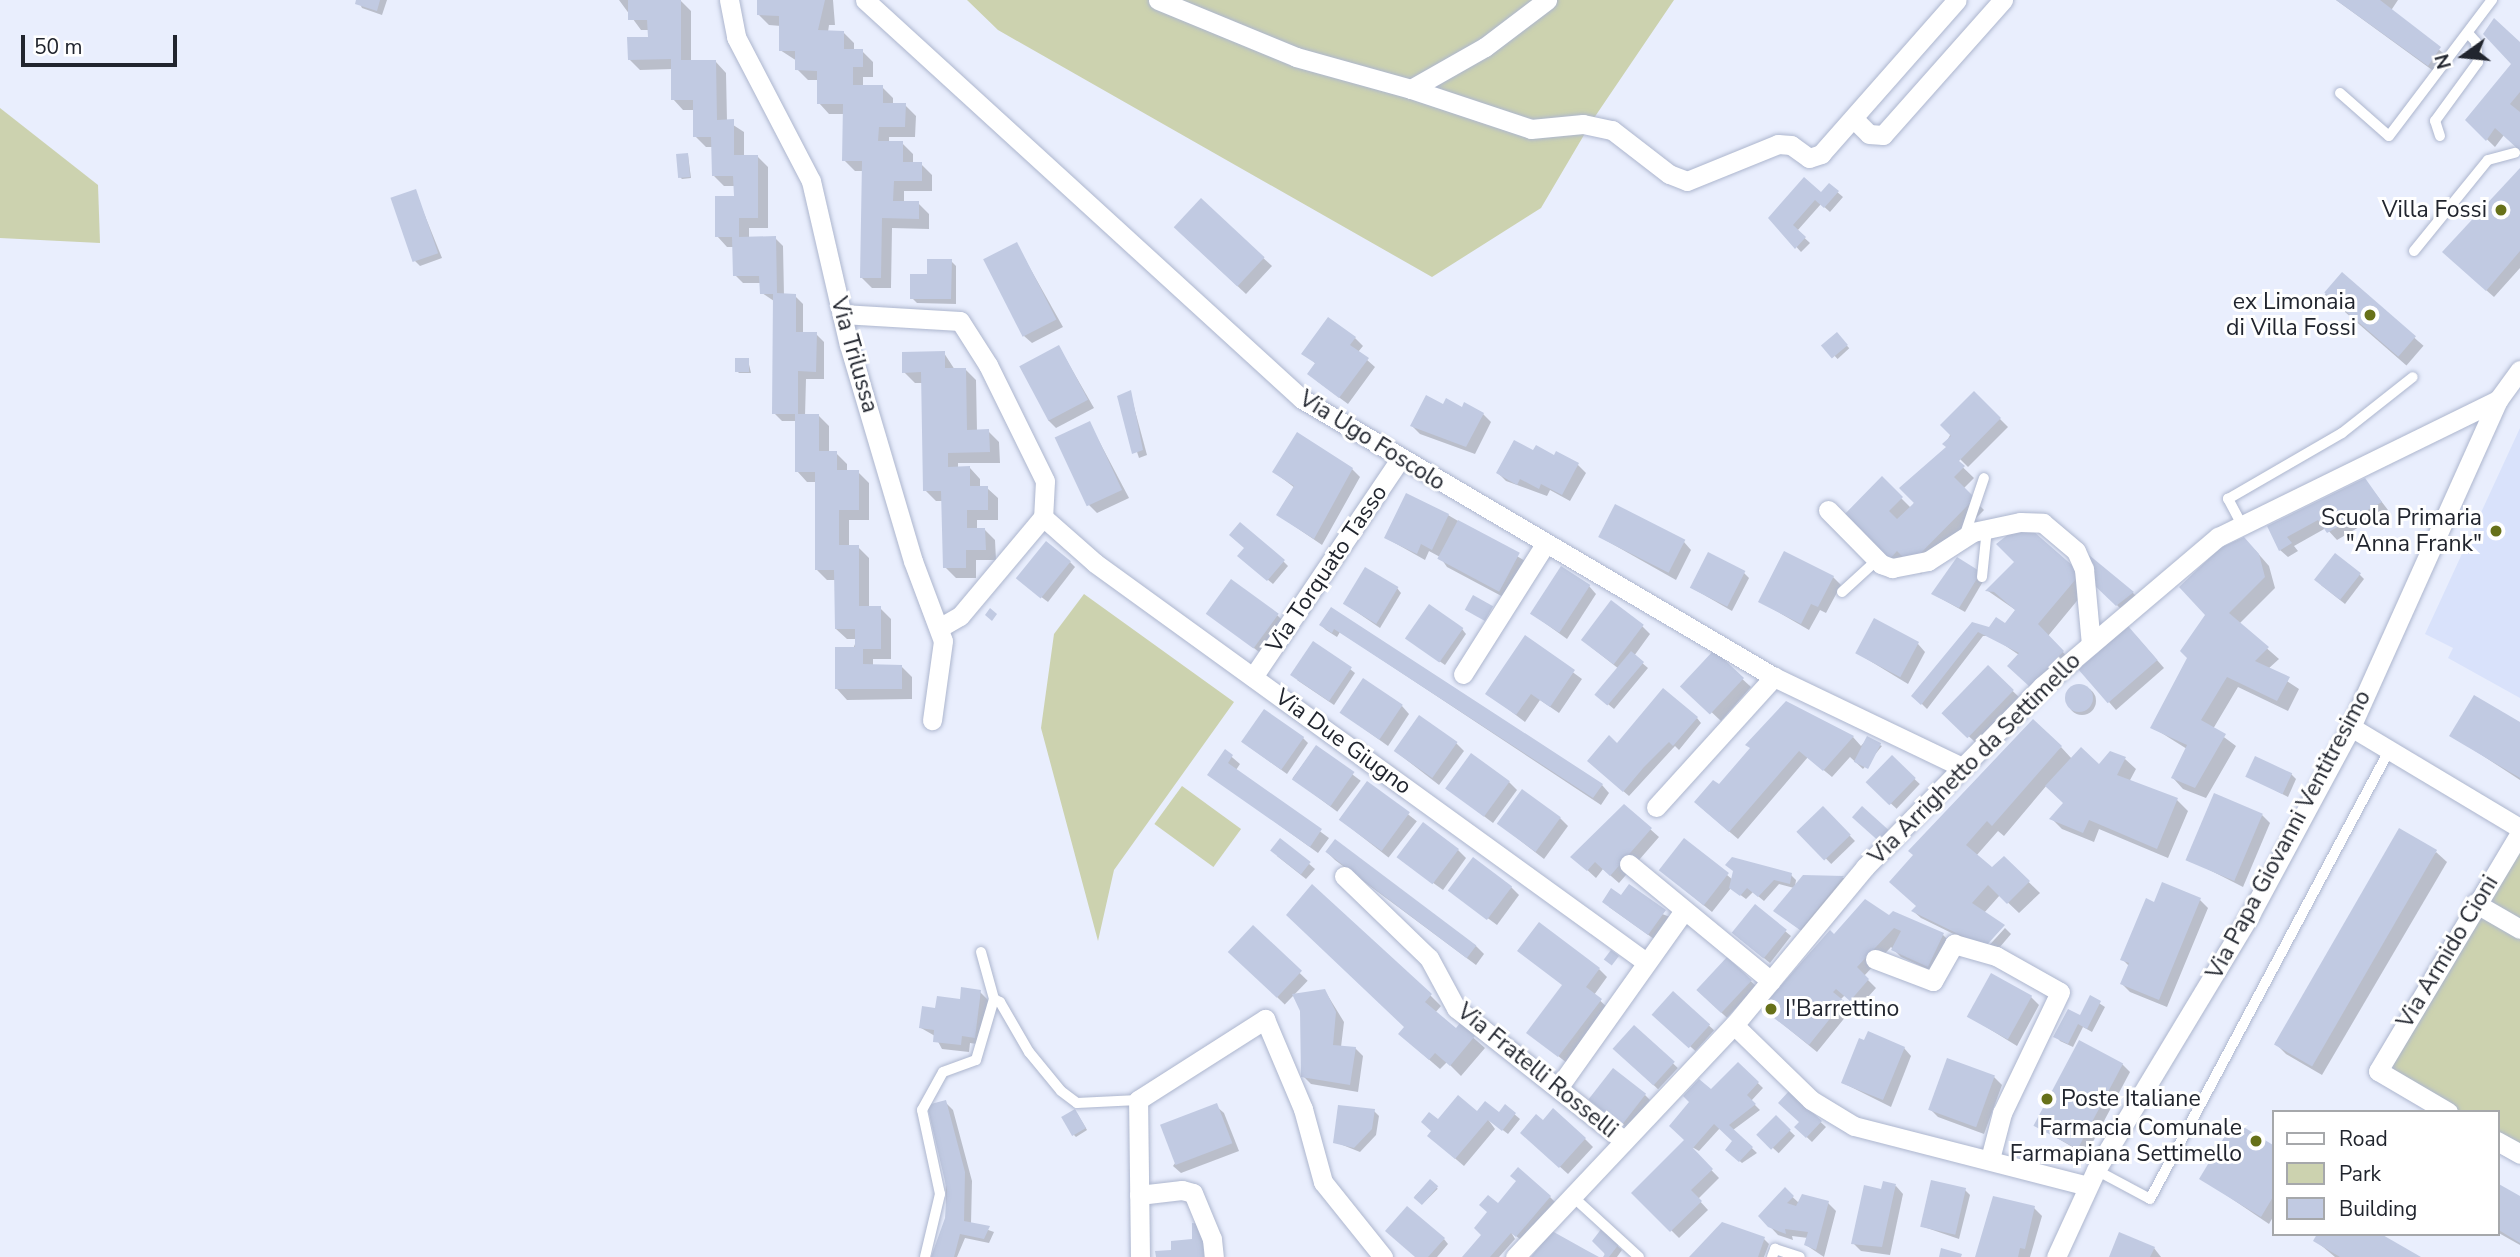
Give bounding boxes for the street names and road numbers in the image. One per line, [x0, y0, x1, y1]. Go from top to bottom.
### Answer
street label: Via Trilussa [824, 294, 884, 416]
street label: Via Ugo Foscolo [1294, 385, 1450, 497]
street label: Via Torquato Tasso [1261, 480, 1393, 658]
street label: Via Arrighetto da Settimello [1863, 647, 2087, 871]
street label: Via Due Giugno [1269, 683, 1417, 801]
street label: Via Papa Giovanni Ventitresimo [2201, 686, 2377, 984]
street label: Via Armido Cioni [2392, 871, 2504, 1033]
street label: Via Fratelli Rosselli [1451, 998, 1623, 1144]

